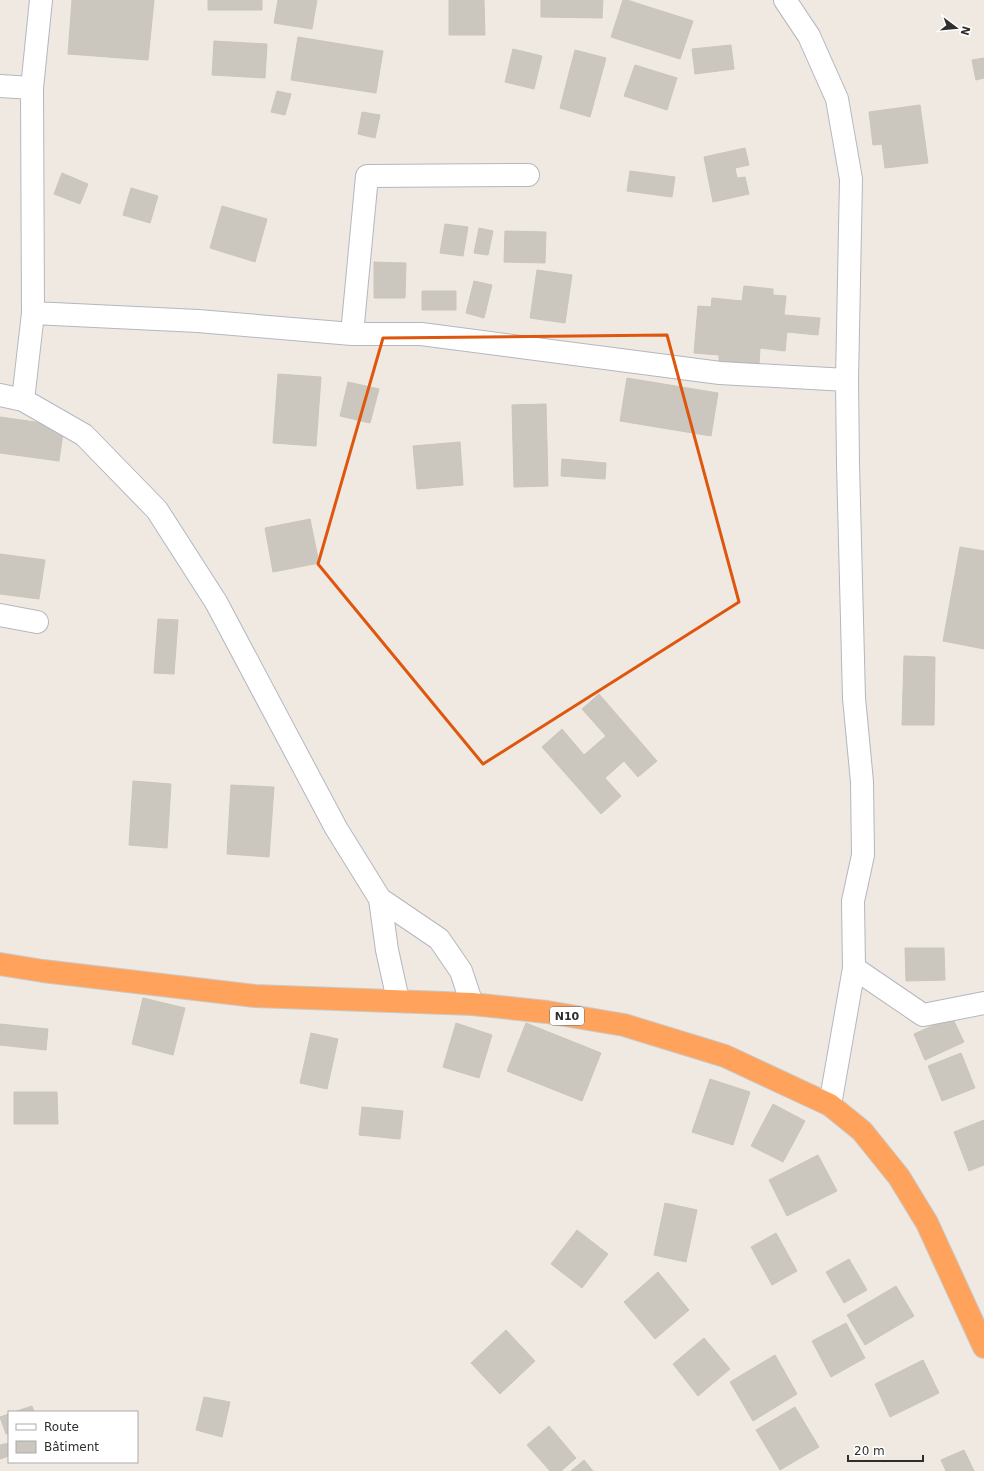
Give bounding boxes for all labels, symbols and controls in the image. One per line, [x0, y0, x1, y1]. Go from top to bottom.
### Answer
north arrow [936, 8, 976, 48]
text: N [958, 24, 973, 37]
road number: N10 [550, 1007, 584, 1025]
legend [8, 1411, 138, 1463]
text: Route [44, 1420, 79, 1434]
scale bar [848, 1437, 923, 1463]
text: Bâtiment [44, 1440, 99, 1454]
text: 20 m [854, 1444, 885, 1458]

